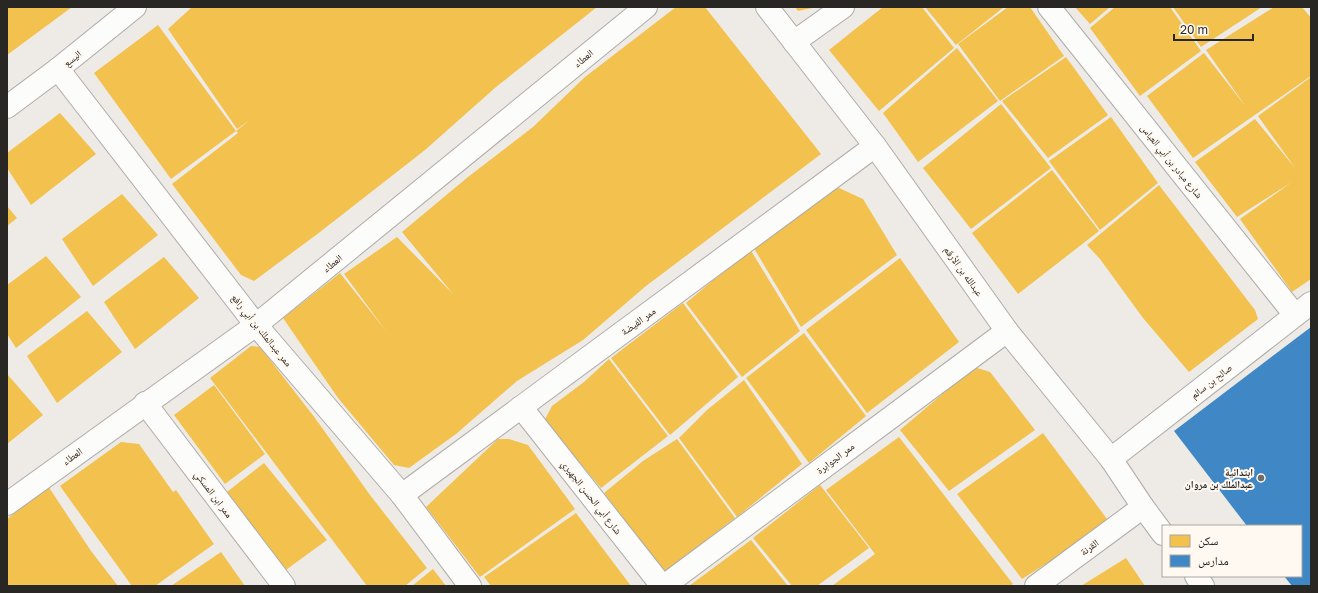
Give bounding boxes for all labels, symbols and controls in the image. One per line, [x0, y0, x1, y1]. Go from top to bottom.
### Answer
scale bar [1174, 16, 1253, 42]
text: 20 m [1180, 22, 1208, 37]
street label: العطاء [571, 46, 595, 70]
street label: اليسع [61, 47, 84, 70]
street label: شارع مبادر بن أبي العباس [1136, 122, 1206, 202]
street label: عبدالله بن الأرقم [940, 244, 986, 299]
street label: العطاء [320, 251, 344, 275]
street label: ممر عبدالملك بن أبي رافع [227, 291, 295, 371]
street label: ممر الفيضة [618, 304, 658, 338]
street label: صالح بن سالم [1188, 361, 1235, 402]
street label: ممر الجوابرة [814, 440, 857, 476]
street label: العطاء [60, 445, 84, 467]
street label: شارع أبي الحسن الجهيري [557, 457, 625, 538]
place label: ابتدائية عبدالملك بن مروان [1185, 466, 1253, 491]
street label: ممر ابن المسكي [190, 468, 236, 522]
marker: ابتدائية عبدالملك بن مروان [1256, 473, 1266, 483]
legend [1162, 525, 1302, 577]
text: سكن [1198, 533, 1219, 548]
street label: القرنة [1078, 536, 1100, 558]
text: مدارس [1198, 553, 1229, 568]

